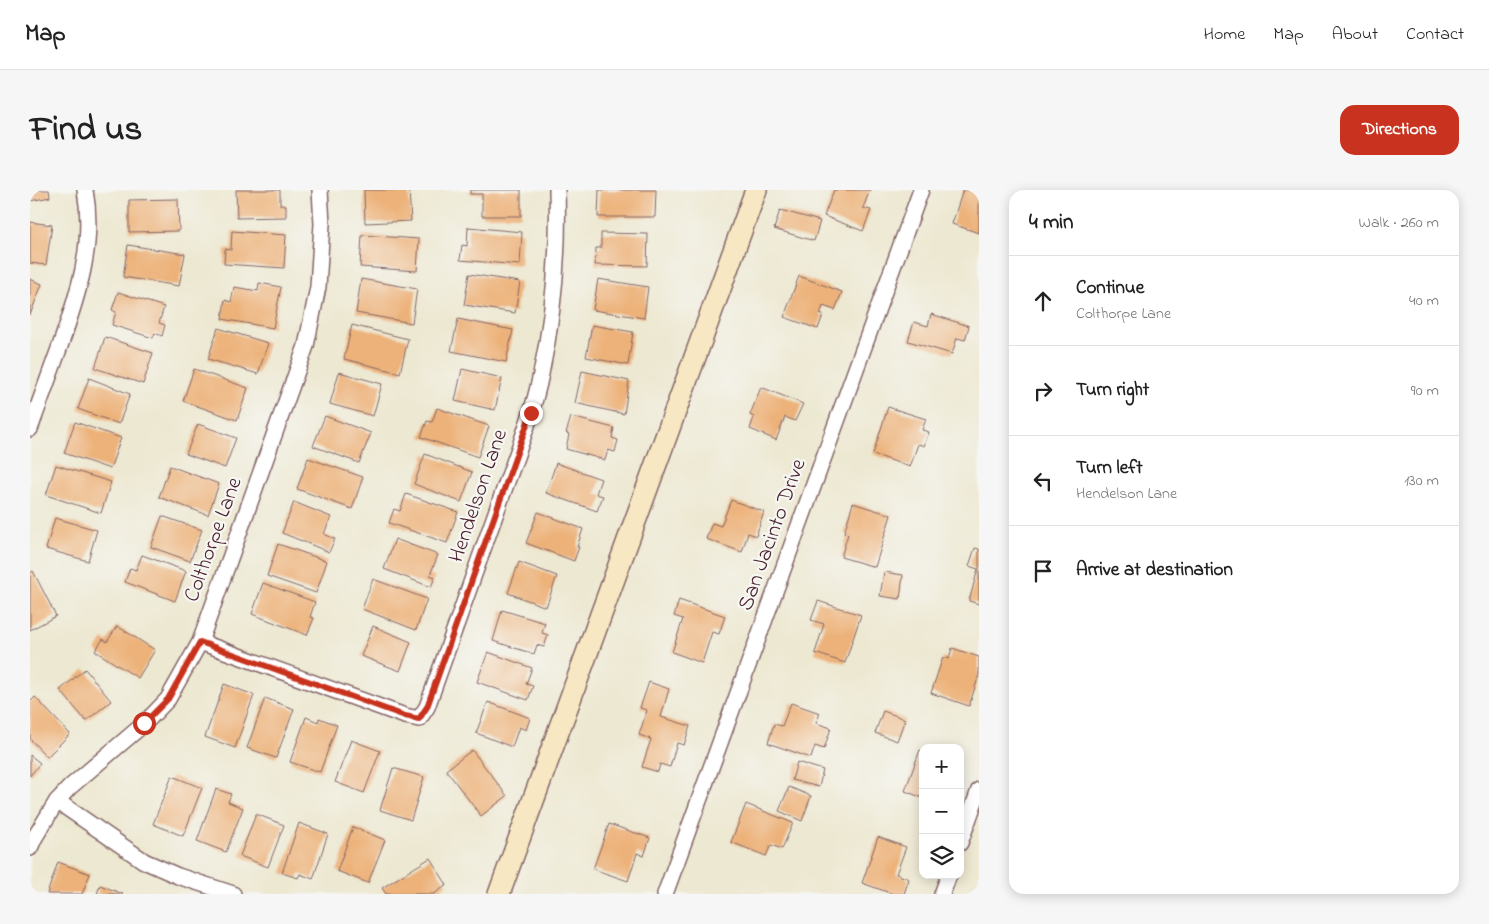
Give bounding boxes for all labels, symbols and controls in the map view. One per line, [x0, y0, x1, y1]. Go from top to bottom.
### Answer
text: Map [25, 17, 66, 52]
text: Home [1204, 22, 1245, 48]
text: Map [1273, 22, 1304, 48]
text: About [1332, 22, 1378, 48]
text: Contact [1406, 22, 1464, 48]
text: Find us [30, 105, 142, 156]
button: Directions [1340, 105, 1459, 155]
text: 4 min [1029, 208, 1073, 238]
text: Walk · 260 m [1359, 211, 1439, 235]
text: Continue [1076, 275, 1144, 302]
icon: ahead [1029, 287, 1057, 315]
text: 40 m [1409, 289, 1439, 313]
text: Colthorpe Lane [1076, 302, 1171, 326]
icon: right [1029, 377, 1057, 405]
text: Turn right [1076, 377, 1149, 404]
text: 90 m [1411, 379, 1439, 403]
route end [520, 402, 543, 425]
street label: Hendelson Lane [441, 425, 517, 567]
street label: San Jacinto Drive [731, 454, 815, 616]
text: Turn left [1076, 455, 1143, 482]
icon: left [1029, 467, 1057, 495]
text: 130 m [1404, 469, 1439, 493]
street label: Colthorpe Lane [177, 473, 251, 607]
text: Hendelson Lane [1076, 482, 1177, 506]
icon: arrive [1029, 557, 1057, 585]
text: Arrive at destination [1076, 557, 1233, 584]
route start [133, 712, 156, 735]
map controls [919, 744, 964, 879]
button: + [919, 744, 964, 789]
button: − [919, 789, 964, 834]
button: layers [919, 834, 964, 879]

